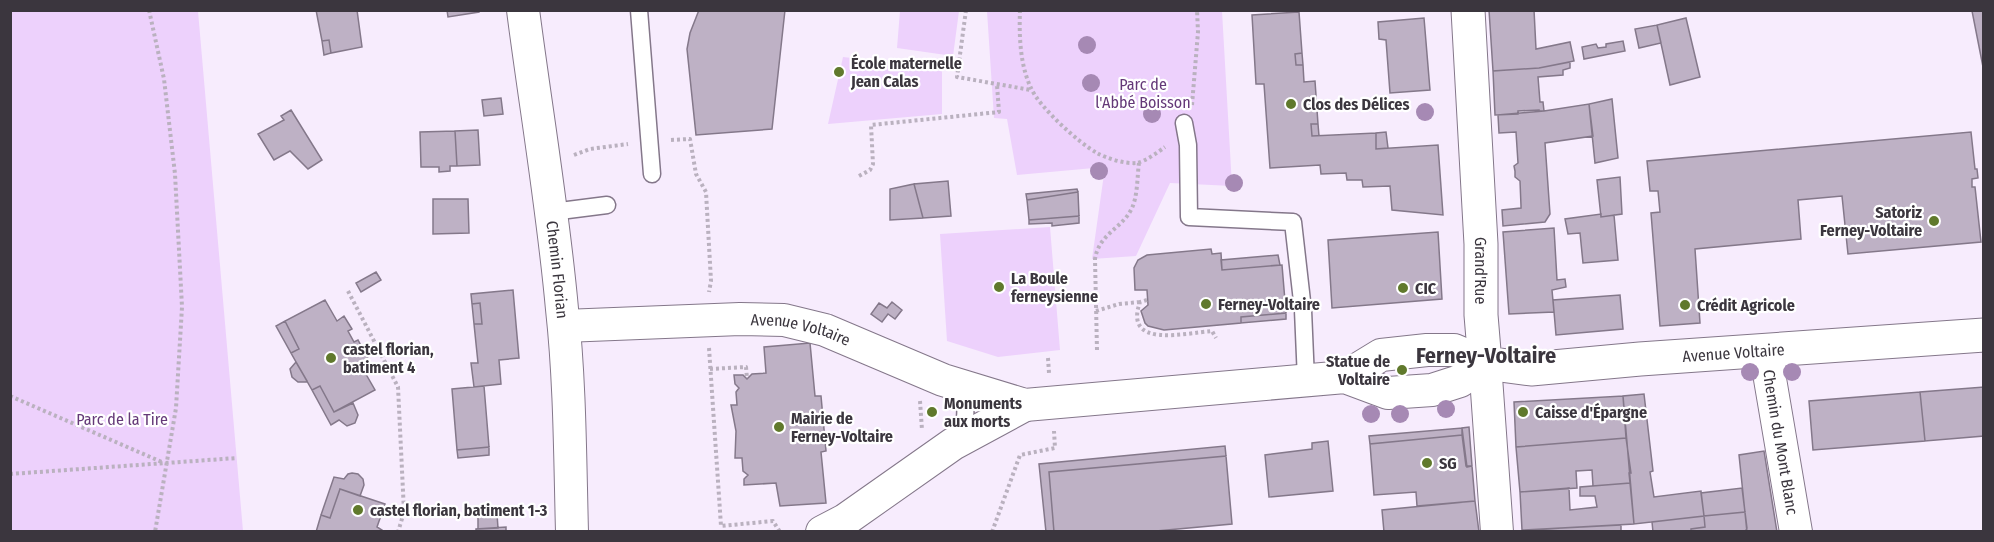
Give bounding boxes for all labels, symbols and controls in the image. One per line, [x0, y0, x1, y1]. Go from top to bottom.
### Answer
place label: École maternelle Jean Calas [850, 53, 962, 91]
marker: École maternelle Jean Calas [832, 65, 846, 79]
park label: Parc de l'Abbé Boisson [1095, 75, 1191, 112]
place label: Clos des Délices [1303, 95, 1409, 114]
marker: Clos des Délices [1284, 97, 1298, 111]
place label: Satoriz Ferney-Voltaire [1820, 203, 1922, 240]
marker: Satoriz Ferney-Voltaire [1927, 214, 1941, 228]
street label: Chemin Florian [542, 220, 572, 320]
street label: Grand'Rue [1471, 236, 1490, 304]
place label: La Boule ferneysienne [1011, 269, 1098, 306]
place label: CIC [1415, 279, 1437, 298]
marker: La Boule ferneysienne [992, 280, 1006, 294]
marker: CIC [1396, 281, 1410, 295]
place label: Ferney-Voltaire [1218, 295, 1320, 314]
place label: Crédit Agricole [1697, 296, 1795, 315]
marker: Ferney-Voltaire [1199, 297, 1213, 311]
marker: Crédit Agricole [1678, 298, 1692, 312]
street label: Avenue Voltaire [750, 310, 853, 350]
place label: castel florian, batiment 4 [343, 340, 434, 377]
street label: Avenue Voltaire [1682, 340, 1785, 366]
district label: Ferney-Voltaire [1416, 342, 1556, 369]
marker: castel florian, batiment 4 [324, 351, 338, 365]
place label: Statue de Voltaire [1326, 352, 1390, 389]
marker: Statue de Voltaire [1395, 363, 1409, 377]
street label: Chemin du Mont Blanc [1760, 369, 1802, 516]
place label: Monuments aux morts [944, 394, 1022, 431]
place label: Caisse d'Épargne [1535, 402, 1647, 422]
marker: Monuments aux morts [925, 405, 939, 419]
marker: Caisse d'Épargne [1516, 405, 1530, 419]
place label: Mairie de Ferney-Voltaire [791, 409, 893, 446]
park label: Parc de la Tire [76, 410, 168, 429]
marker: Mairie de Ferney-Voltaire [772, 420, 786, 434]
place label: SG [1439, 454, 1457, 473]
marker: SG [1420, 456, 1434, 470]
place label: castel florian, batiment 1-3 [370, 501, 548, 520]
marker: castel florian, batiment 1-3 [351, 503, 365, 517]

